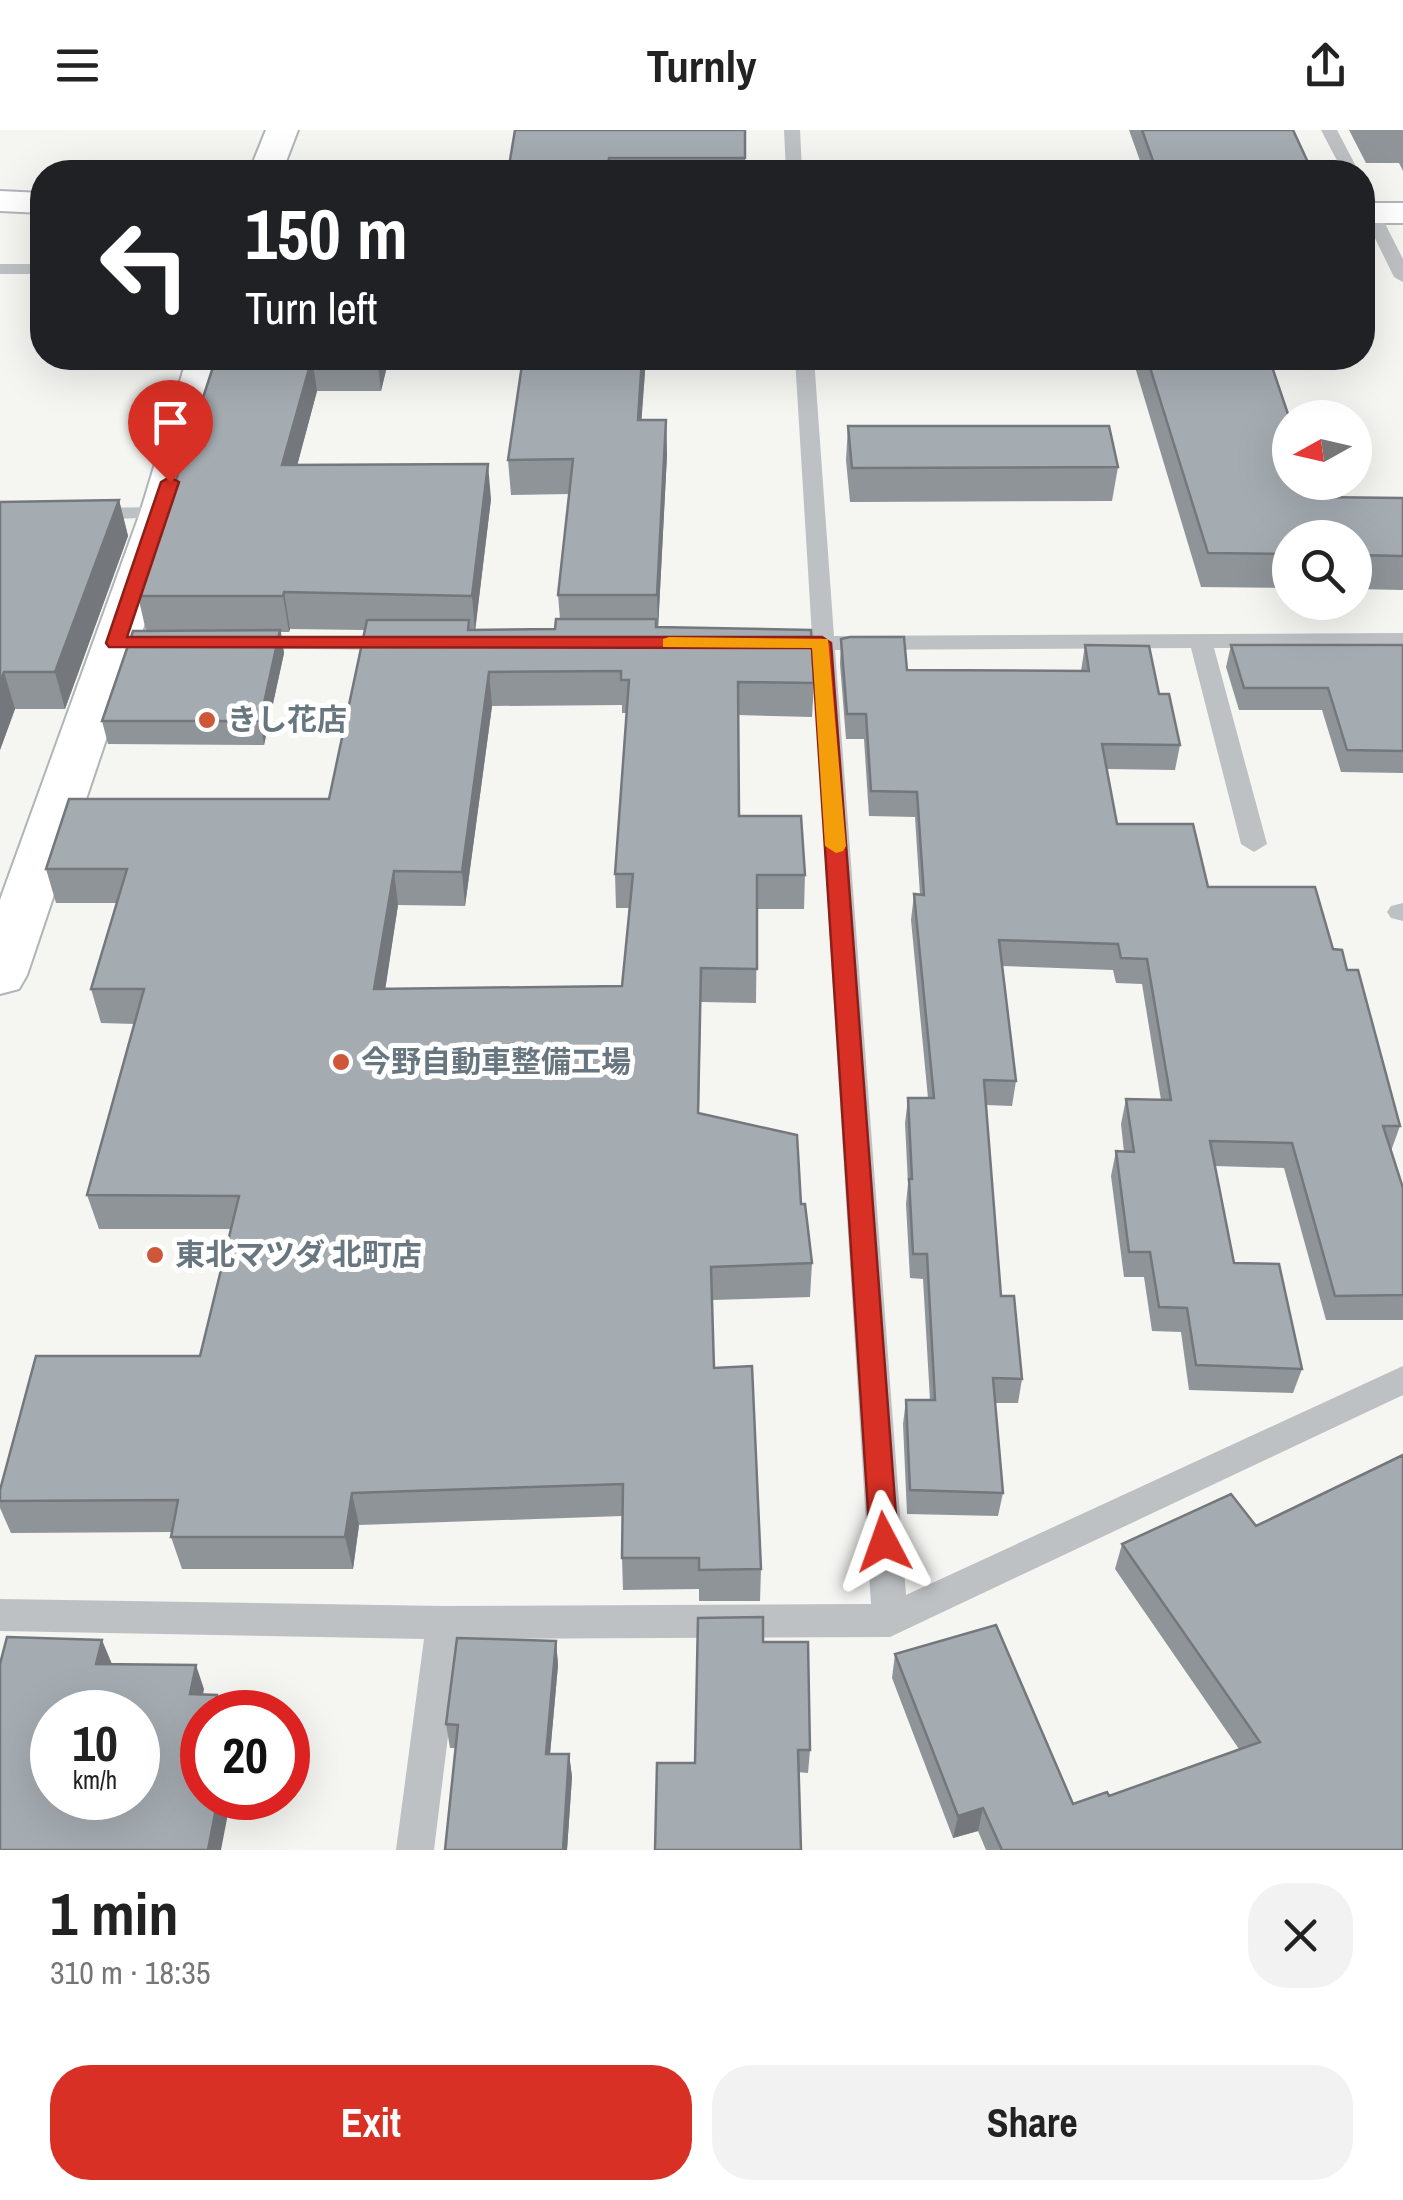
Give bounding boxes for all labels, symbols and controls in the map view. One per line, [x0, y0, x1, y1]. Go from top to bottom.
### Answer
text: Turnly [646, 35, 757, 96]
icon: menu [50, 38, 105, 93]
icon: share [1298, 38, 1353, 93]
text: 150 m [245, 187, 408, 281]
icon: left [80, 200, 210, 330]
text: Turn left [245, 277, 377, 338]
pin [128, 380, 213, 483]
icon: arrive [143, 395, 198, 450]
north arrow [1272, 400, 1372, 500]
map controls [1272, 400, 1372, 620]
button: search [1272, 520, 1372, 620]
place label: きし花店 [227, 699, 347, 739]
marker: きし花店 [196, 709, 218, 731]
place label: 今野自動車整備工場 [361, 1041, 631, 1081]
marker: 今野自動車整備工場 [330, 1051, 352, 1073]
place label: 東北マツダ 北町店 [175, 1234, 422, 1274]
marker: 東北マツダ 北町店 [144, 1244, 166, 1266]
position arrow [832, 1490, 936, 1594]
speed limit sign: 20 [180, 1690, 310, 1820]
text: 10 [72, 1709, 118, 1777]
text: km/h [73, 1763, 117, 1797]
text: 1 min [50, 1873, 179, 1954]
button: close [1248, 1883, 1353, 1988]
text: 310 m · 18:35 [50, 1951, 210, 1994]
button: Exit [50, 2065, 692, 2180]
button: Share [712, 2065, 1353, 2180]

